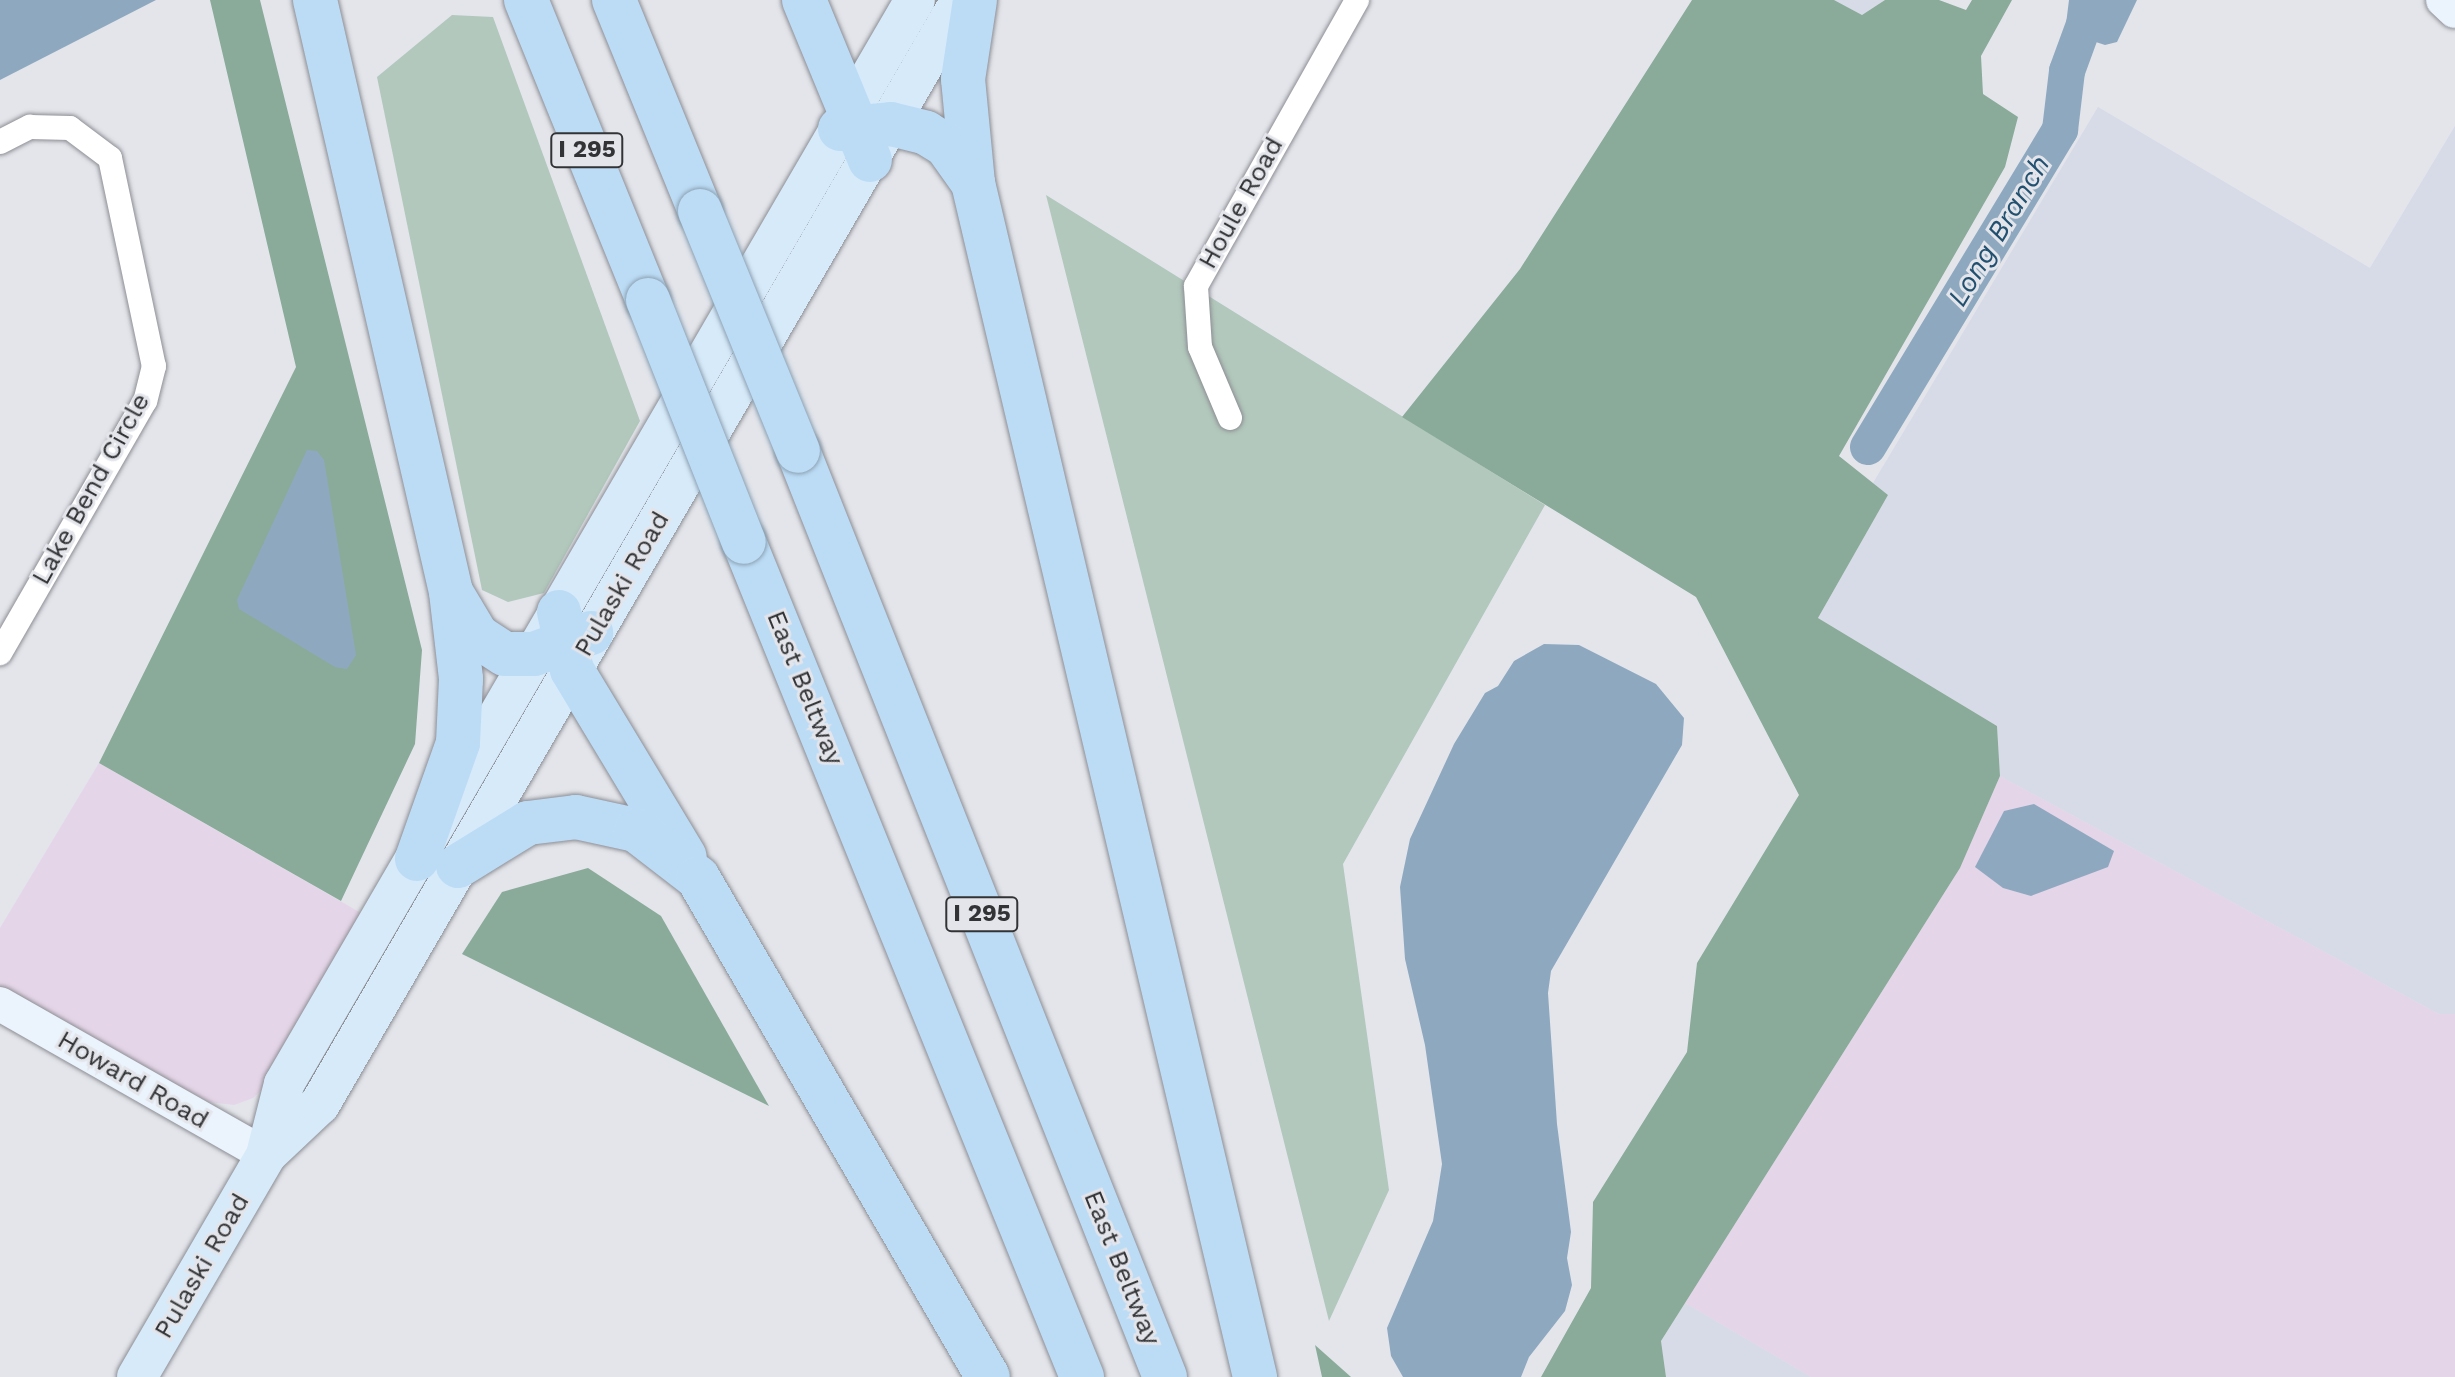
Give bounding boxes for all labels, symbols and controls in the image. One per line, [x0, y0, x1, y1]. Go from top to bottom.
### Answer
road number: I 295 [549, 130, 625, 170]
street label: Houle Road [1192, 132, 1290, 274]
water label: Long Branch [1941, 149, 2057, 313]
street label: Lake Bend Circle [25, 388, 157, 590]
street label: Pulaski Road [568, 506, 676, 662]
street label: East Beltway [760, 606, 850, 770]
road number: I 295 [944, 894, 1020, 934]
street label: Howard Road [52, 1024, 214, 1136]
street label: East Beltway [1077, 1186, 1167, 1350]
street label: Pulaski Road [148, 1188, 256, 1344]

